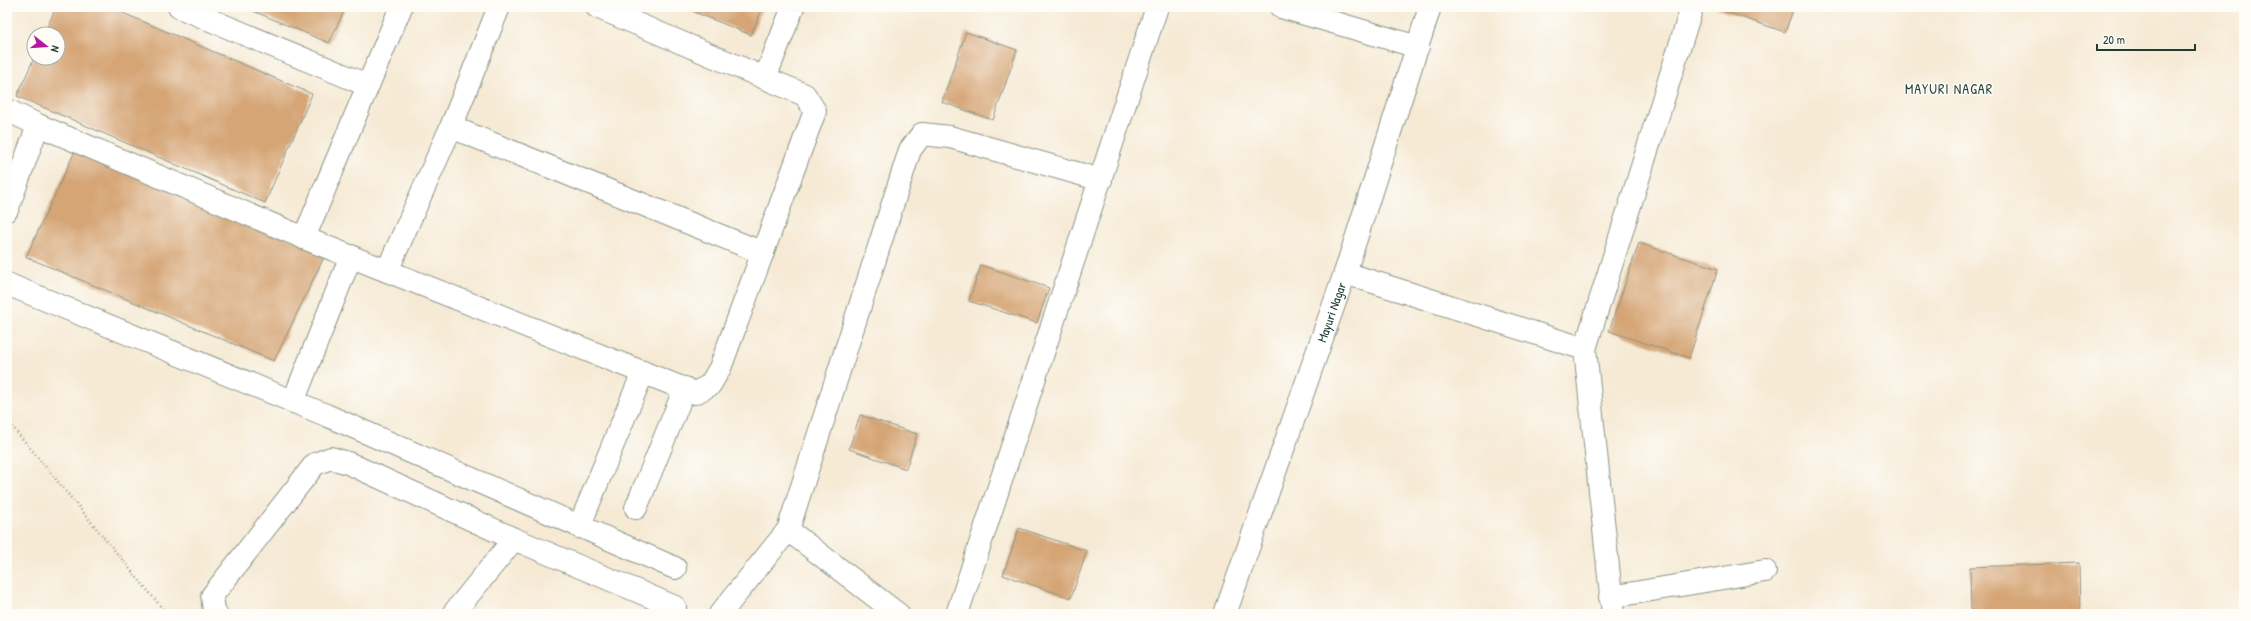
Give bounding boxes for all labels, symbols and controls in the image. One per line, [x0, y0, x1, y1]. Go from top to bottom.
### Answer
north arrow [26, 26, 66, 66]
scale bar [2097, 26, 2195, 52]
text: 20 m [2103, 31, 2125, 48]
text: N [48, 44, 63, 54]
district label: MAYURI NAGAR [1905, 79, 1993, 98]
street label: Mayuri Nagar [1312, 280, 1350, 345]

